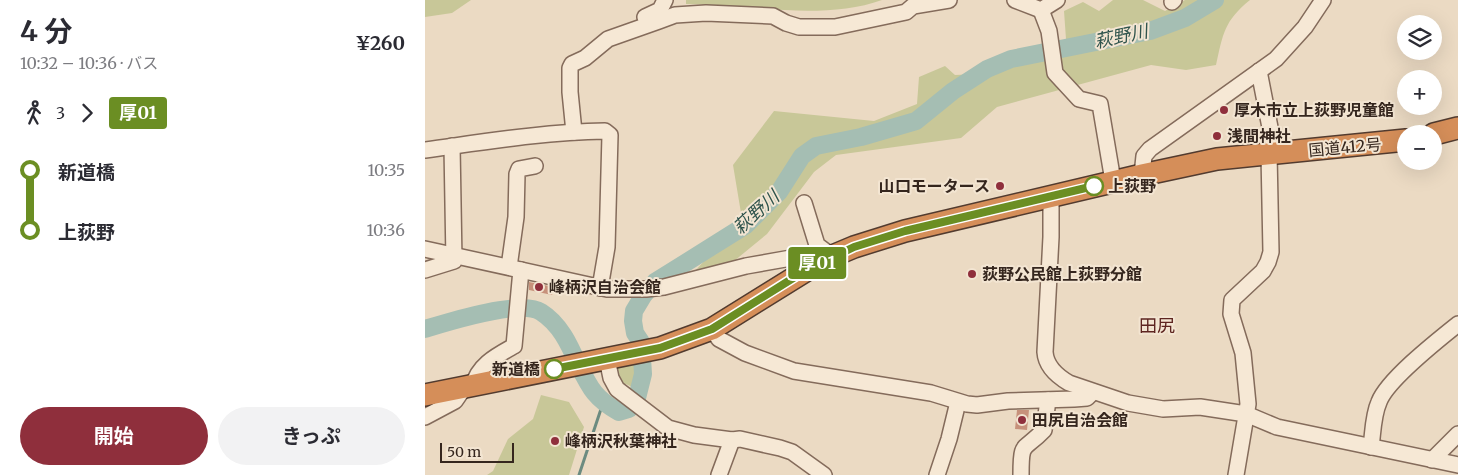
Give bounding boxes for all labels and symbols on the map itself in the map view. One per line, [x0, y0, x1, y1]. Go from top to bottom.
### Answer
water label: 萩野川 [1092, 19, 1152, 53]
place label: 厚木市立上荻野児童館 [1234, 100, 1394, 120]
marker: 厚木市立上荻野児童館 [1218, 104, 1230, 116]
place label: 浅間神社 [1227, 126, 1291, 146]
marker: 浅間神社 [1211, 130, 1223, 142]
street label: 国道412号 [1308, 134, 1382, 160]
place label: 山口モータース [879, 176, 990, 196]
marker: 上荻野 [1084, 176, 1104, 196]
place label: 上荻野 [1108, 176, 1156, 196]
marker: 山口モータース [994, 180, 1006, 192]
water label: 萩野川 [728, 184, 785, 239]
line badge: 厚01 [788, 247, 846, 279]
place label: 荻野公民館上荻野分館 [982, 264, 1142, 284]
marker: 荻野公民館上荻野分館 [966, 268, 978, 280]
place label: 峰柄沢自治会館 [549, 277, 661, 297]
marker: 峰柄沢自治会館 [533, 281, 545, 293]
district label: 田尻 [1139, 314, 1175, 337]
place label: 新道橋 [492, 359, 540, 379]
marker: 新道橋 [544, 359, 564, 379]
place label: 田尻自治会館 [1032, 410, 1128, 430]
marker: 田尻自治会館 [1016, 414, 1028, 426]
place label: 峰柄沢秋葉神社 [565, 431, 677, 451]
marker: 峰柄沢秋葉神社 [549, 435, 561, 447]
scale bar [440, 440, 514, 463]

